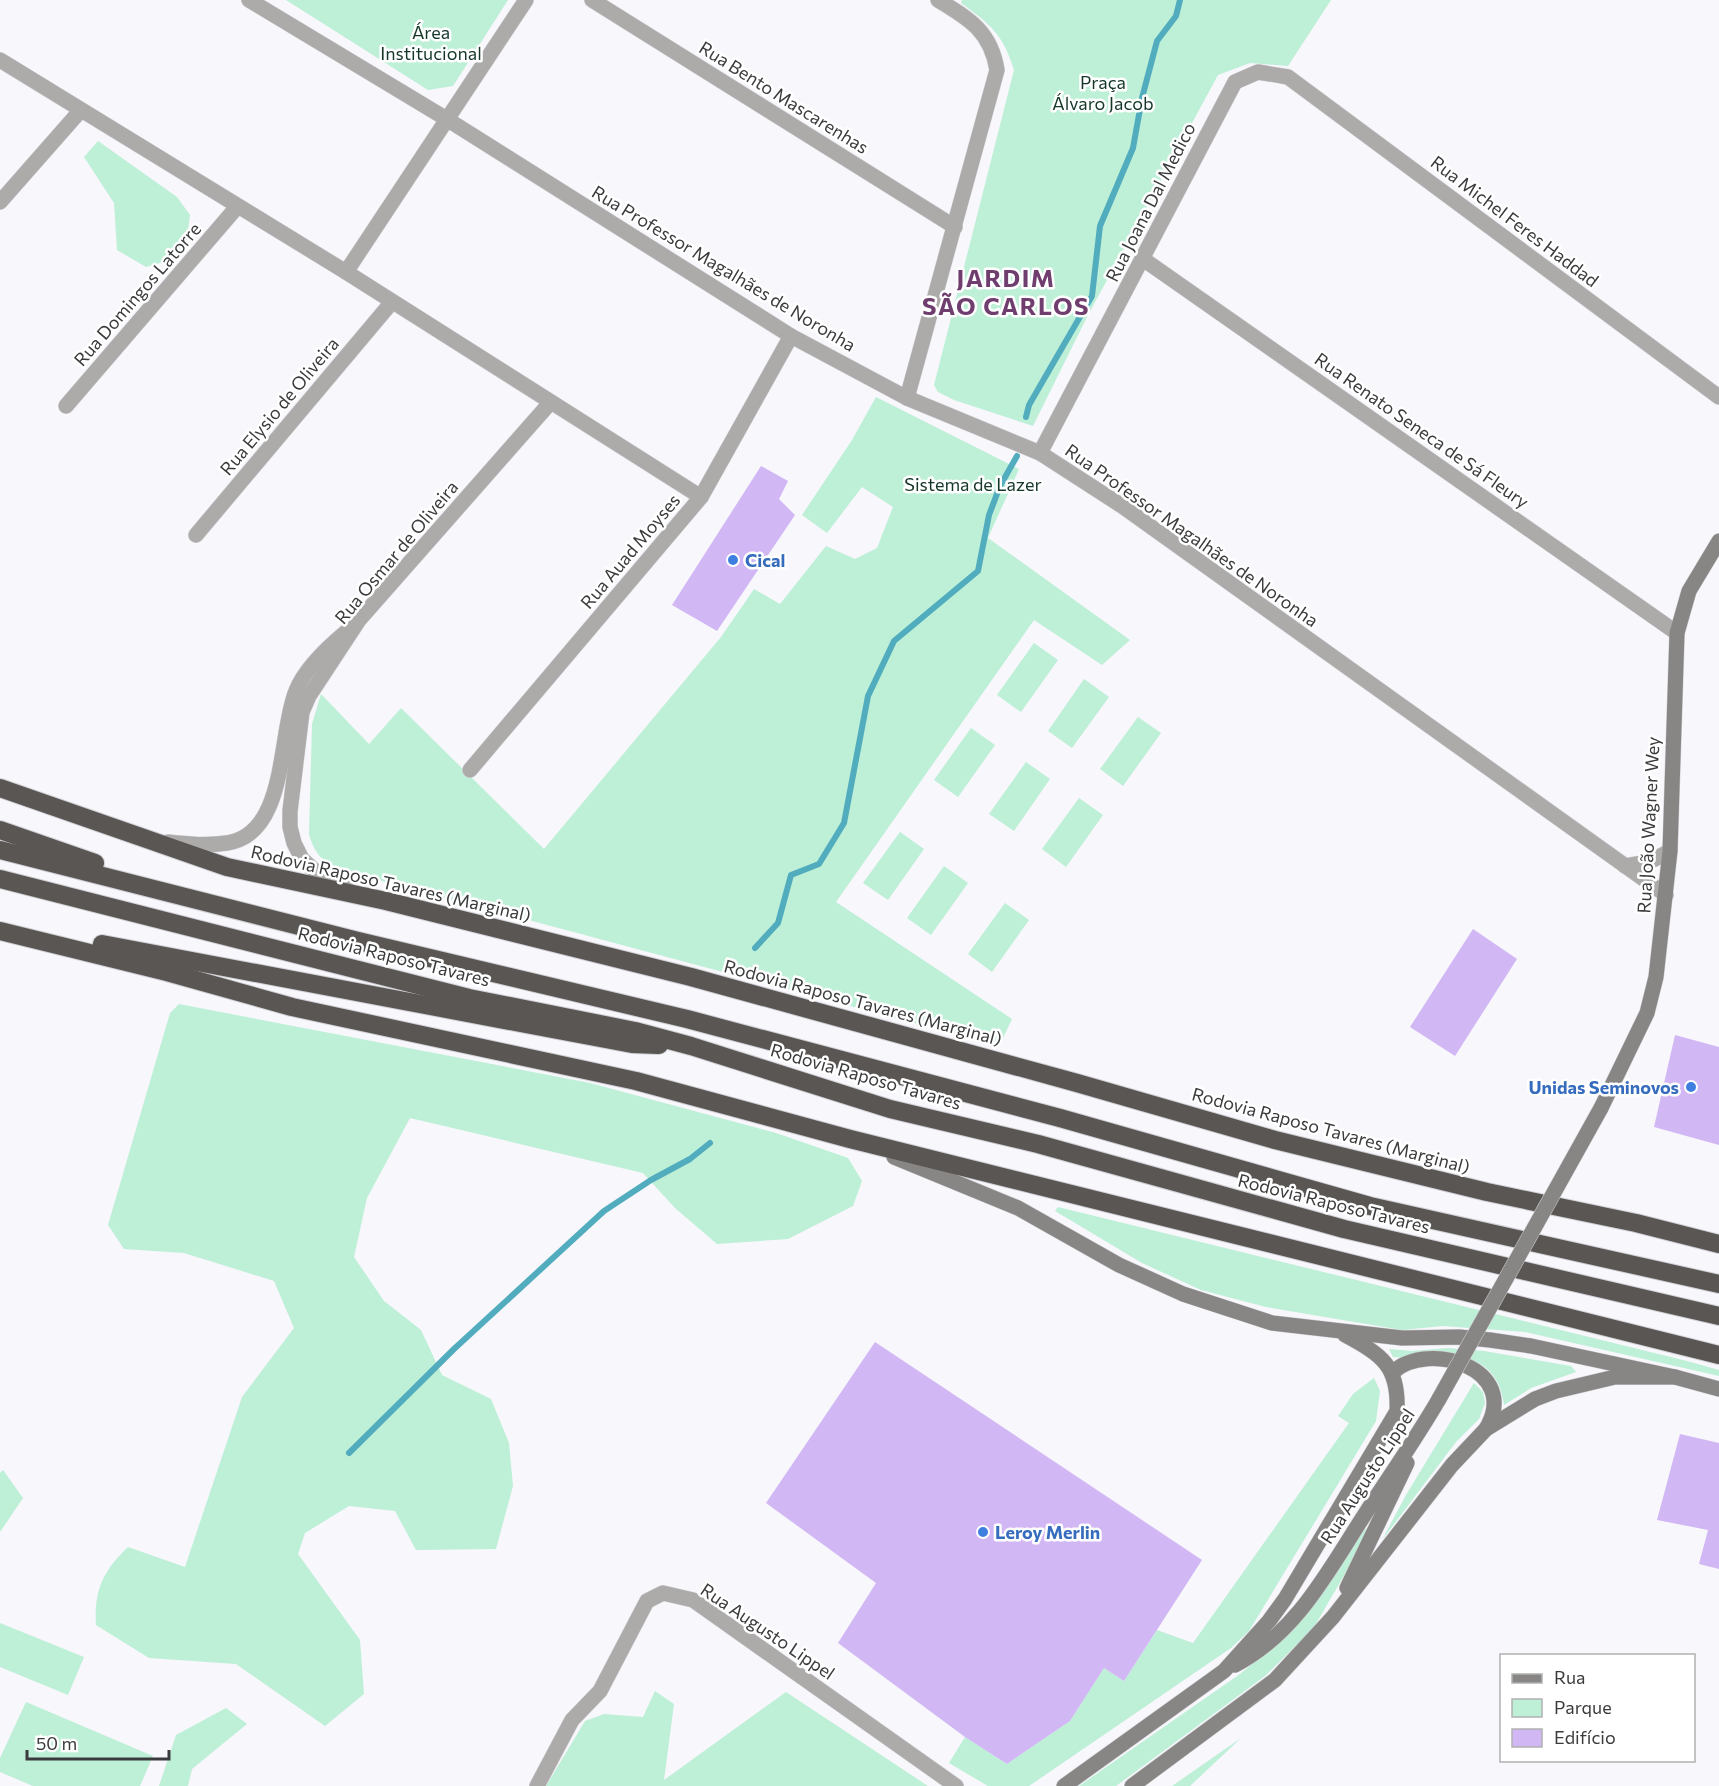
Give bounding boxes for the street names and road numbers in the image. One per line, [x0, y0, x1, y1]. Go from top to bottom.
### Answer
street label: Rua Bento Mascarenhas [695, 36, 873, 158]
street label: Rua Joana Dal Medico [1100, 119, 1200, 285]
street label: Rua Michel Feres Haddad [1427, 151, 1603, 291]
street label: Rua Professor Magalhães de Noronha [588, 180, 860, 356]
street label: Rua Domingos Latorre [69, 218, 205, 370]
street label: Rua Elysio de Oliveira [215, 333, 343, 479]
street label: Rua Renato Seneca de Sá Fleury [1311, 347, 1533, 513]
street label: Rua Professor Magalhães de Noronha [1061, 439, 1323, 631]
street label: Rua Osmar de Oliveira [330, 476, 462, 628]
street label: Rua Auad Moyses [576, 489, 684, 613]
street label: Rua João Wagner Wey [1632, 736, 1664, 914]
street label: Rodovia Raposo Tavares (Marginal) [249, 840, 533, 926]
street label: Rodovia Raposo Tavares [296, 921, 492, 991]
street label: Rodovia Raposo Tavares (Marginal) [722, 954, 1004, 1050]
street label: Rodovia Raposo Tavares [768, 1038, 964, 1114]
street label: Rodovia Raposo Tavares (Marginal) [1190, 1082, 1472, 1178]
street label: Rodovia Raposo Tavares [1236, 1168, 1432, 1238]
street label: Rua Augusto Lippel [1315, 1404, 1419, 1548]
street label: Rua Augusto Lippel [697, 1578, 839, 1684]

